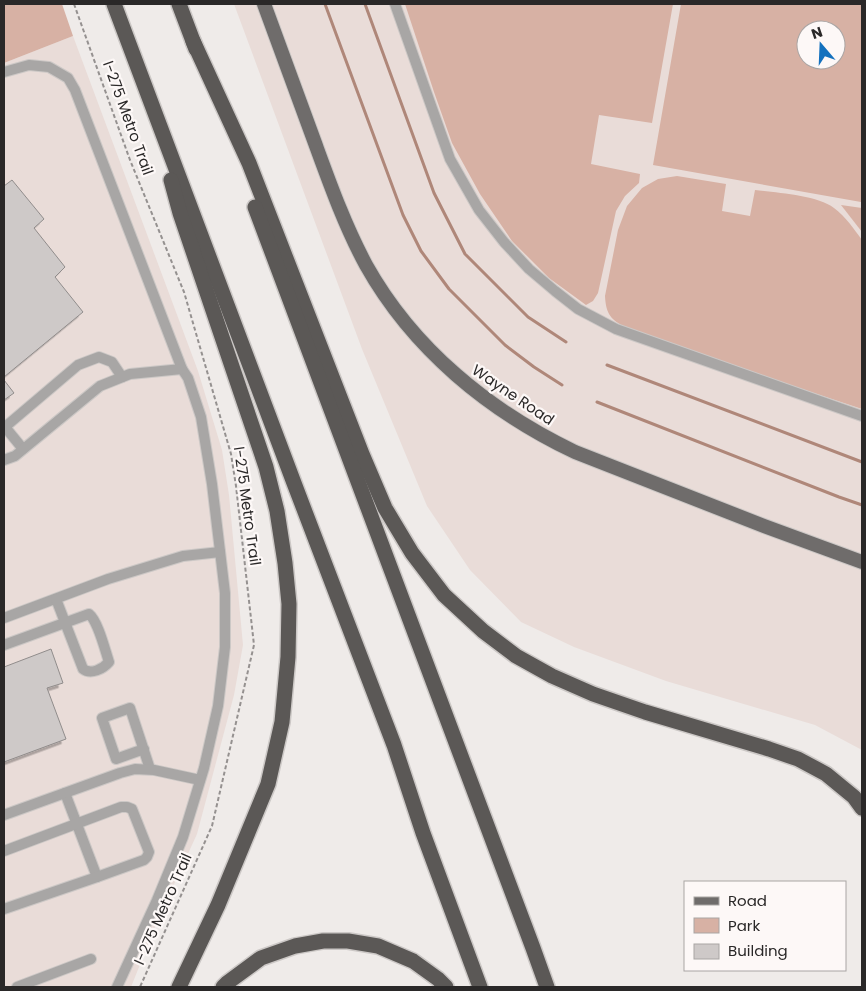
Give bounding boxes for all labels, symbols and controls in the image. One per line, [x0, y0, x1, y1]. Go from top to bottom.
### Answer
north arrow [796, 20, 846, 70]
text: N [809, 22, 825, 44]
street label: I-275 Metro Trail [98, 58, 159, 178]
street label: Wayne Road [468, 359, 559, 430]
street label: I-275 Metro Trail [229, 445, 266, 567]
street label: I-275 Metro Trail [128, 850, 197, 968]
legend [684, 881, 846, 971]
text: Road [728, 890, 767, 911]
text: Park [728, 915, 760, 936]
text: Building [728, 940, 788, 961]

